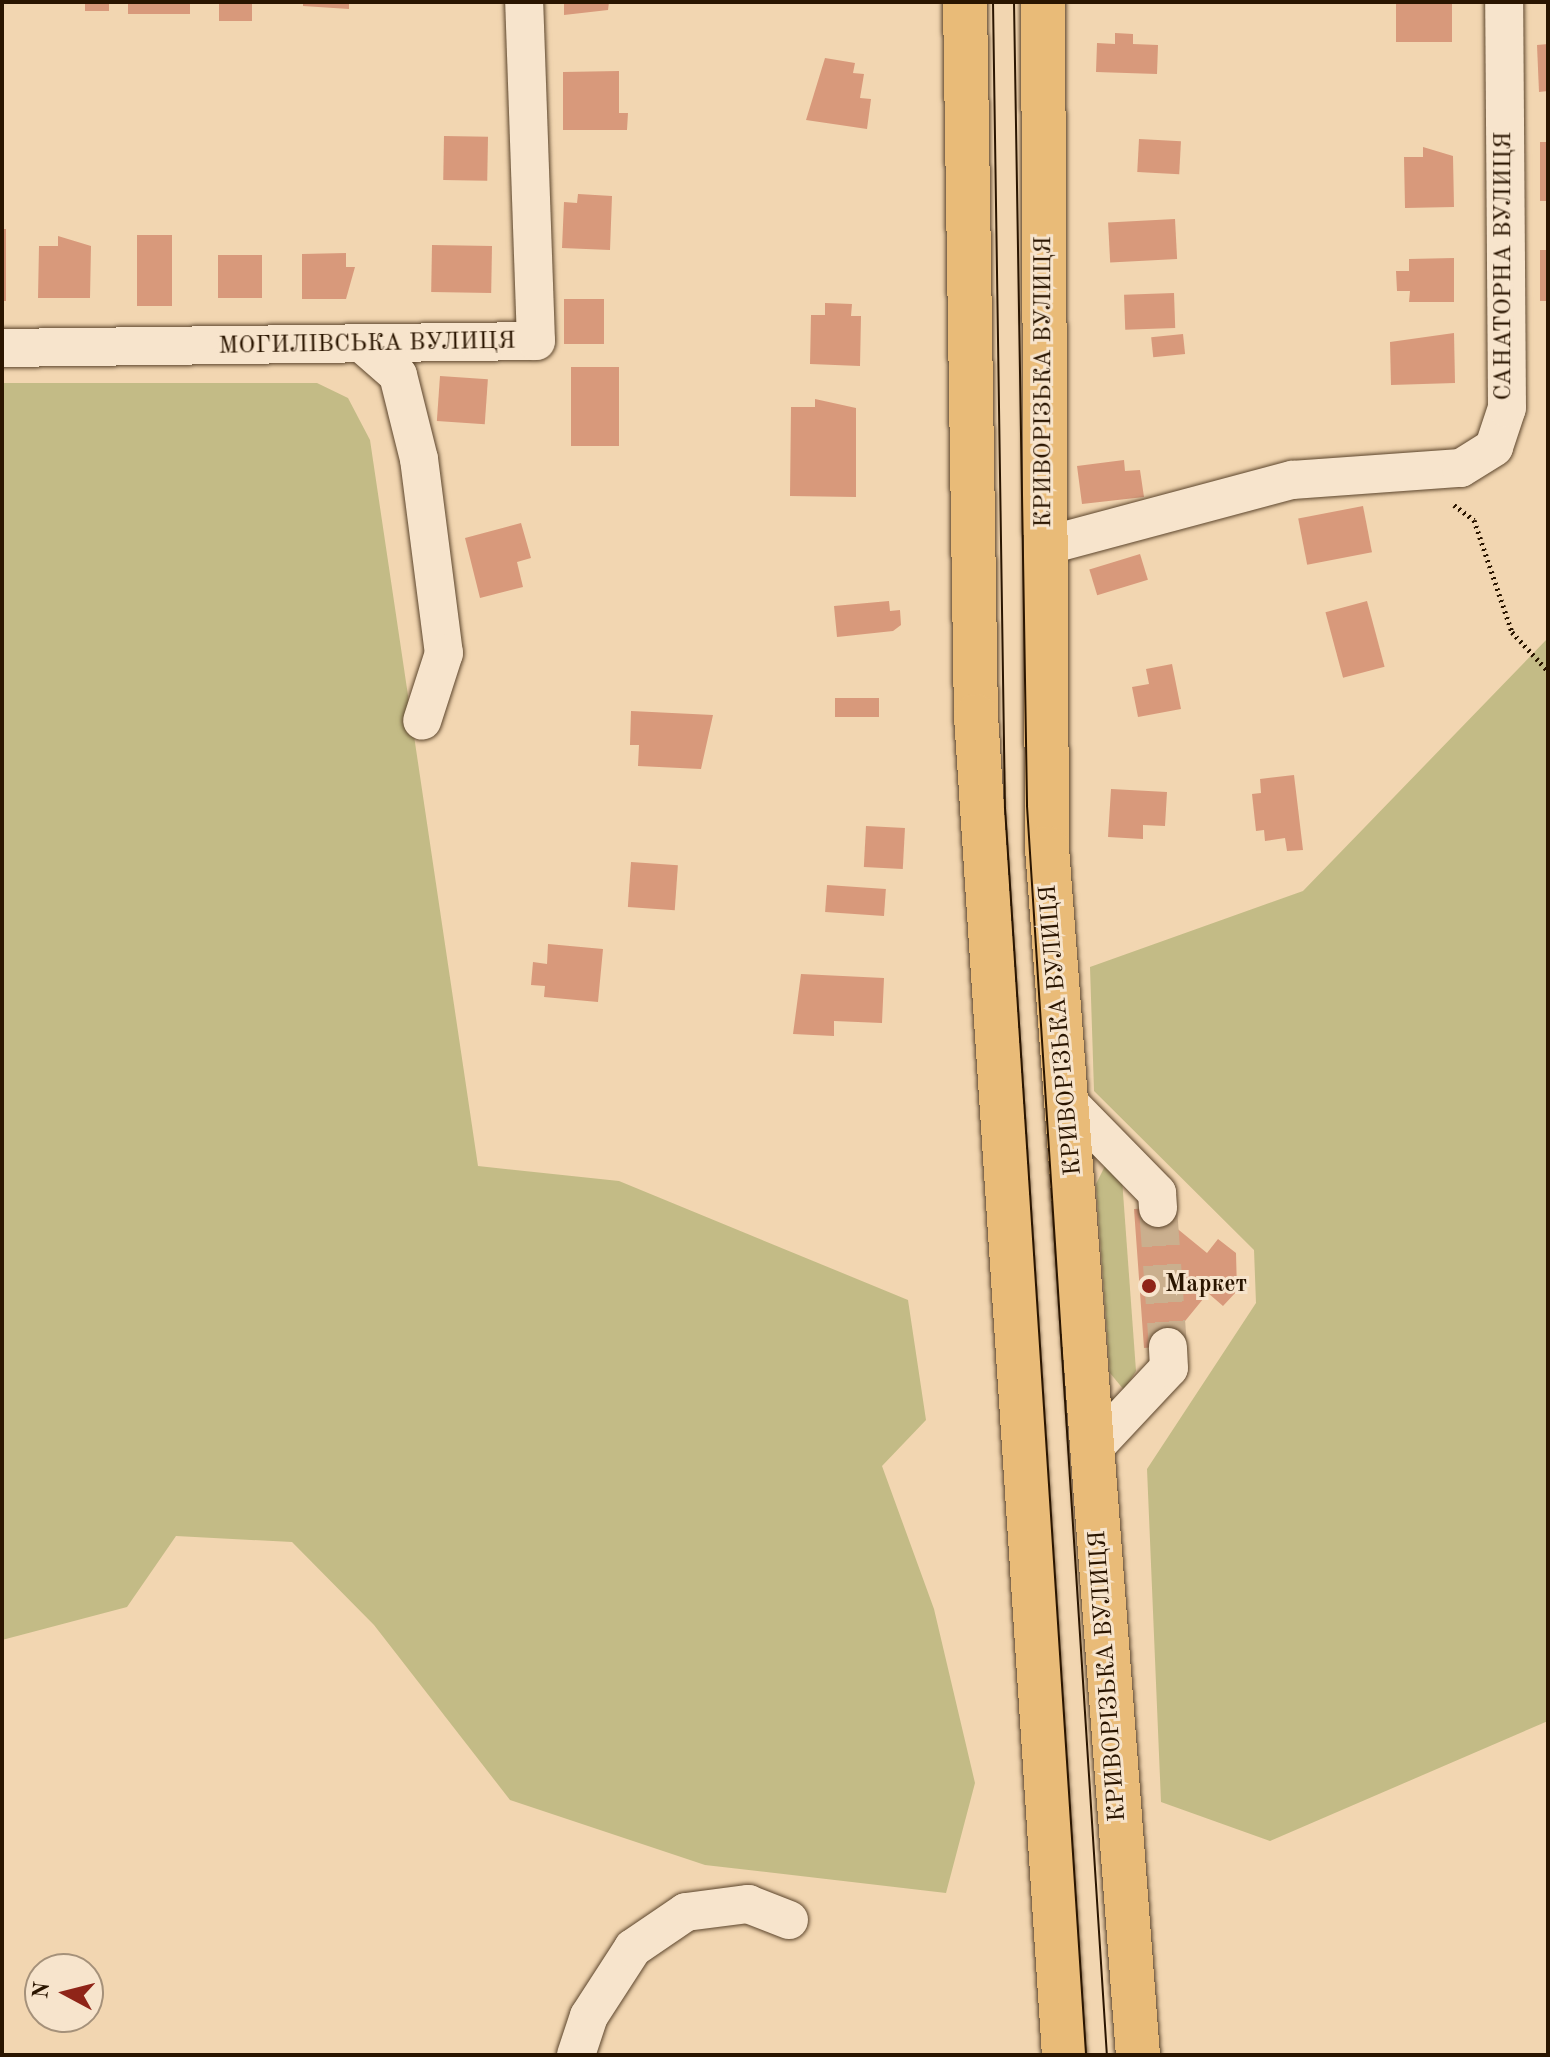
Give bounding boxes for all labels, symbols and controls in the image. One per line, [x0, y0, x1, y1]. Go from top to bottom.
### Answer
street label: САНАТОРНА ВУЛИЦЯ [1491, 131, 1519, 401]
street label: КРИВОРІЗЬКА ВУЛИЦЯ [1031, 236, 1059, 528]
street label: МОГИЛІВСЬКА ВУЛИЦЯ [218, 328, 516, 362]
street label: КРИВОРІЗЬКА ВУЛИЦЯ [1035, 883, 1089, 1177]
place label: Маркет [1165, 1272, 1247, 1300]
marker: Маркет [1140, 1277, 1158, 1295]
street label: КРИВОРІЗЬКА ВУЛИЦЯ [1084, 1529, 1134, 1823]
north arrow [24, 1953, 104, 2033]
text: N [30, 1981, 54, 2000]

